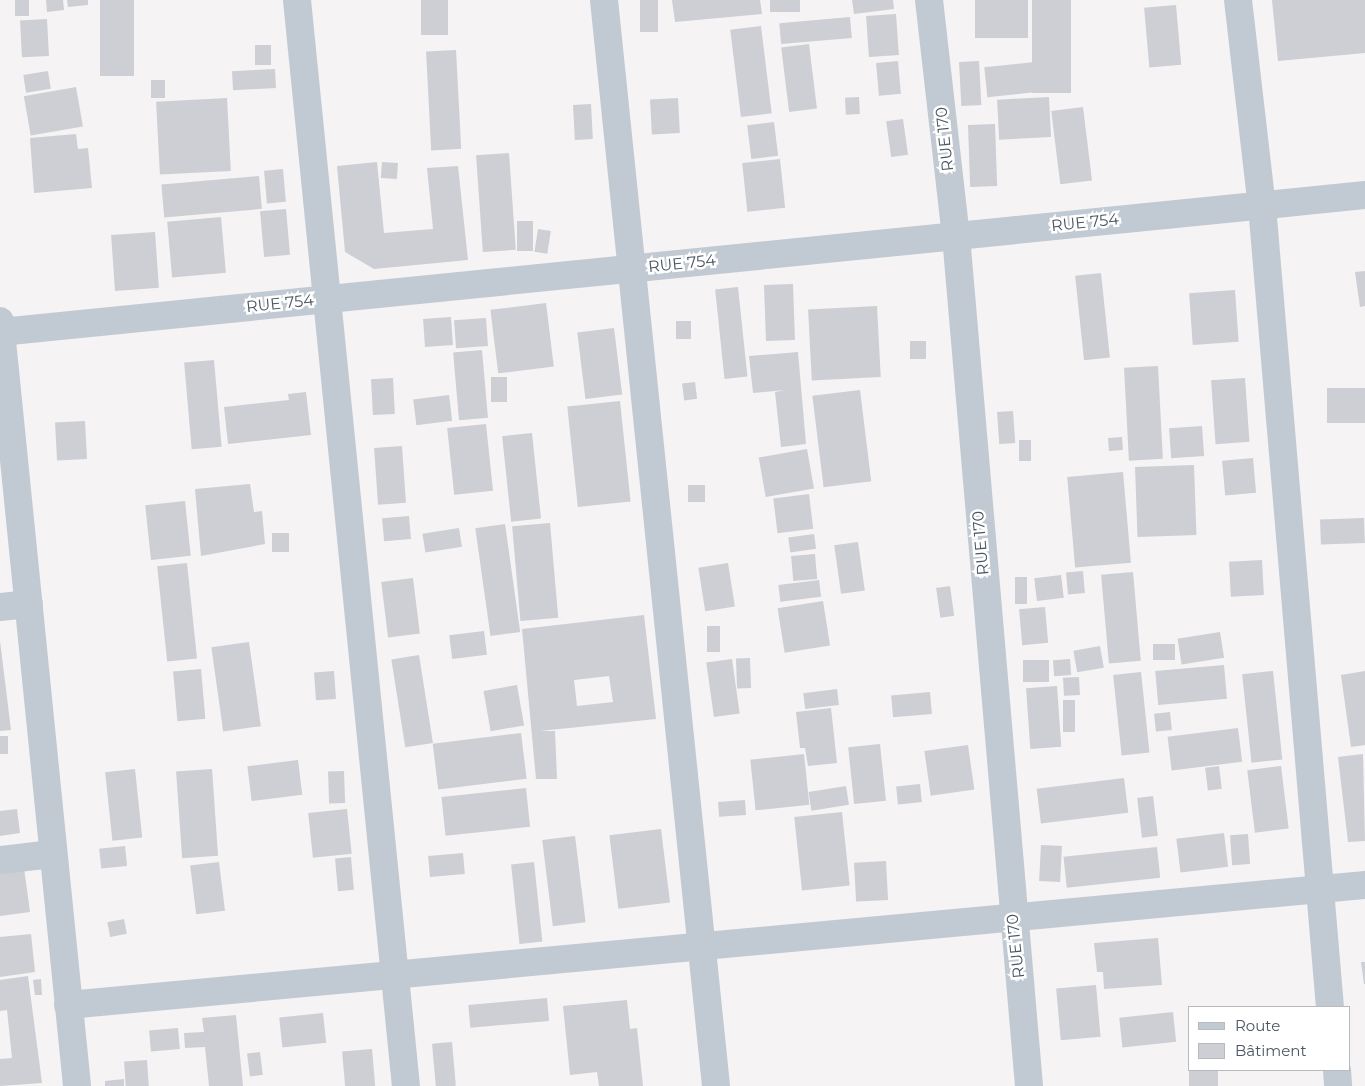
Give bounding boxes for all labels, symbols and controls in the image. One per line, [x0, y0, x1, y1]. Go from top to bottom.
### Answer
street label: RUE 170 [932, 106, 958, 172]
street label: RUE 754 [1050, 210, 1120, 236]
street label: RUE 754 [647, 251, 717, 277]
street label: RUE 754 [245, 291, 315, 317]
street label: RUE 170 [969, 510, 993, 576]
street label: RUE 170 [1003, 913, 1029, 979]
legend [1188, 1006, 1350, 1071]
text: Route [1235, 1016, 1280, 1035]
text: Bâtiment [1235, 1041, 1307, 1060]

